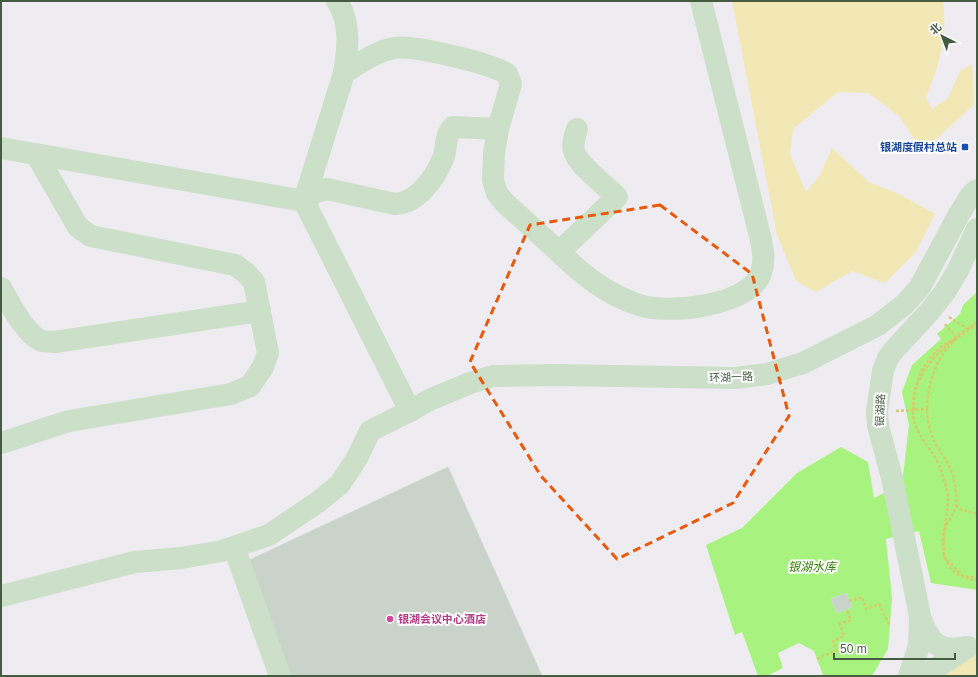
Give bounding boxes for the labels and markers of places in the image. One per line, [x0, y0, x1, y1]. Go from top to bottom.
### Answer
place label: 银湖度假村总站 [880, 141, 957, 153]
marker: 银湖度假村总站 [960, 142, 970, 152]
place label: 银湖会议中心酒店 [398, 613, 486, 625]
marker: 银湖会议中心酒店 [385, 614, 395, 624]

